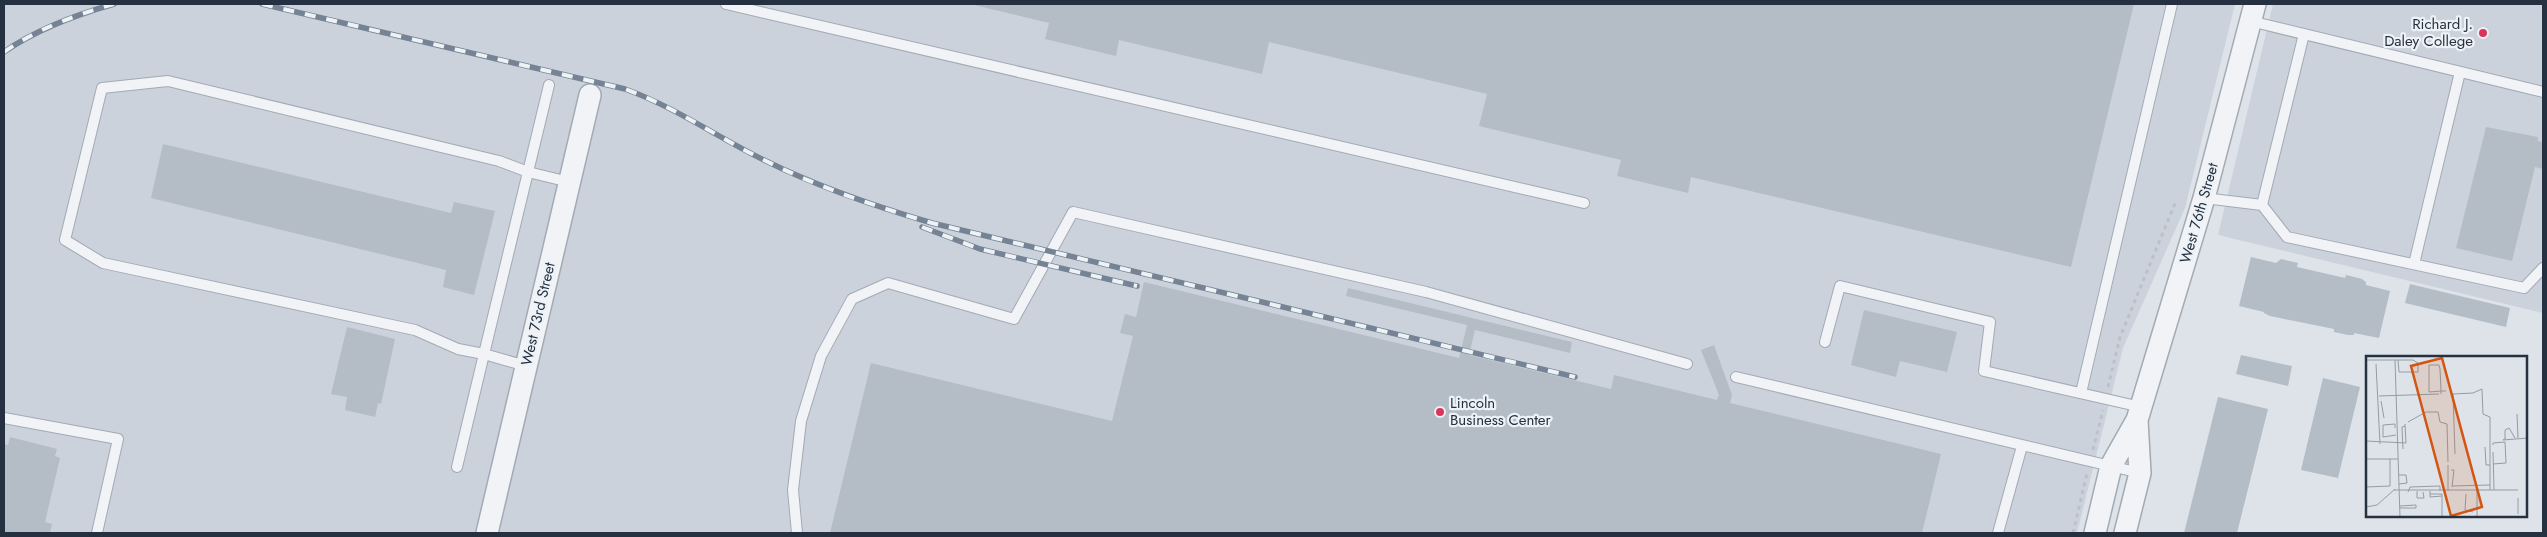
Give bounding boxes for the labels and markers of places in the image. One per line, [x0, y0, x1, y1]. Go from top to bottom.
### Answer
place label: Richard J. Daley College [2384, 13, 2473, 52]
marker: Richard J. Daley College [2477, 27, 2489, 39]
place label: Lincoln Business Center [1450, 392, 1552, 431]
marker: Lincoln Business Center [1434, 406, 1446, 418]

